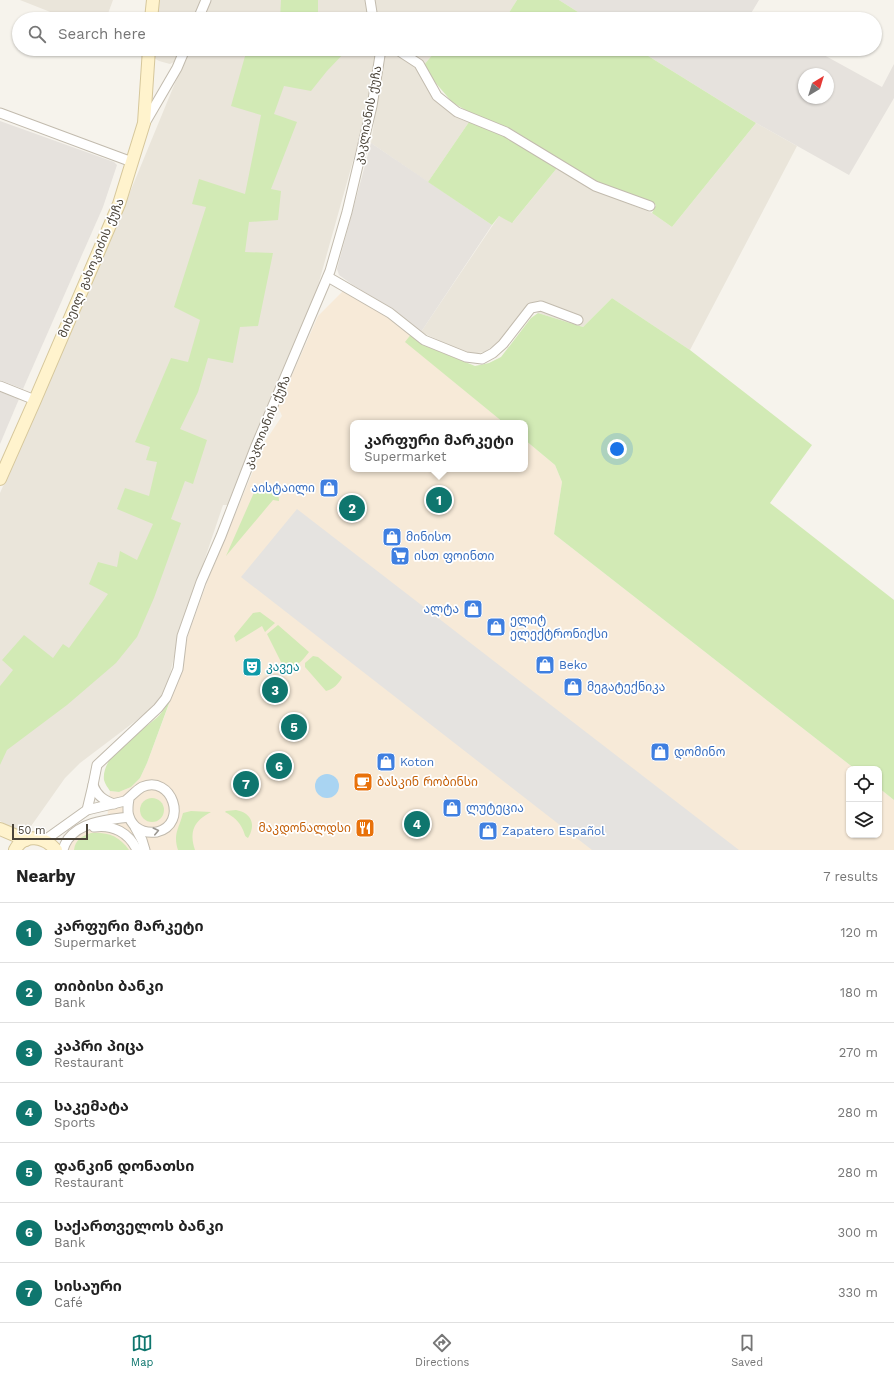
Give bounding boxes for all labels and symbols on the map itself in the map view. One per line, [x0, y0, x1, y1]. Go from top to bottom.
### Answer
street label: კაკლიანის ქუჩა [352, 64, 385, 166]
north arrow [798, 68, 834, 104]
street label: მიხეილ გახოკიძის ქუჩა [55, 196, 128, 340]
street label: კაკლიანის ქუჩა [241, 373, 294, 471]
your location [607, 439, 627, 459]
shop icon: აისტაილი [318, 477, 340, 499]
place label: აისტაილი [252, 481, 315, 496]
pin: 1 [426, 485, 452, 515]
pin: 2 [339, 493, 365, 523]
shop icon: მინისო [381, 526, 403, 548]
place label: მინისო [406, 530, 451, 544]
supermarket icon: ისთ ფოინთი [389, 545, 411, 567]
place label: ისთ ფოინთი [414, 549, 494, 563]
shop icon: ალტა [462, 598, 484, 620]
place label: ალტა [424, 602, 459, 617]
place label: ელიტ ელექტრონიქსი [510, 613, 608, 642]
shop icon: ელიტ ელექტრონიქსი [485, 616, 507, 638]
shop icon: Beko [534, 654, 556, 676]
theatre icon: კავეა [241, 656, 263, 678]
place label: Beko [559, 658, 588, 672]
place label: კავეა [266, 660, 300, 674]
pin: 3 [262, 675, 288, 705]
shop icon: მეგატექნიკა [562, 676, 584, 698]
place label: მეგატექნიკა [587, 680, 665, 694]
pin: 5 [281, 712, 307, 742]
shop icon: დომინო [649, 741, 671, 763]
place label: დომინო [674, 745, 725, 760]
pin: 6 [266, 751, 292, 781]
shop icon: Koton [375, 751, 397, 773]
place label: Koton [400, 755, 434, 769]
pin: 7 [233, 769, 259, 799]
cafe icon: ბასკინ რობინსი [352, 771, 374, 793]
place label: ბასკინ რობინსი [377, 775, 478, 789]
shop icon: ლუტეცია [441, 797, 463, 819]
place label: ლუტეცია [466, 801, 524, 816]
pin: 4 [404, 809, 430, 839]
restaurant icon: მაკდონალდსი [354, 817, 376, 839]
shop icon: Zapatero Español [477, 820, 499, 842]
place label: მაკდონალდსი [259, 821, 351, 836]
scale bar [12, 822, 88, 841]
place label: Zapatero Español [502, 824, 605, 838]
one-way arrow [153, 827, 160, 835]

